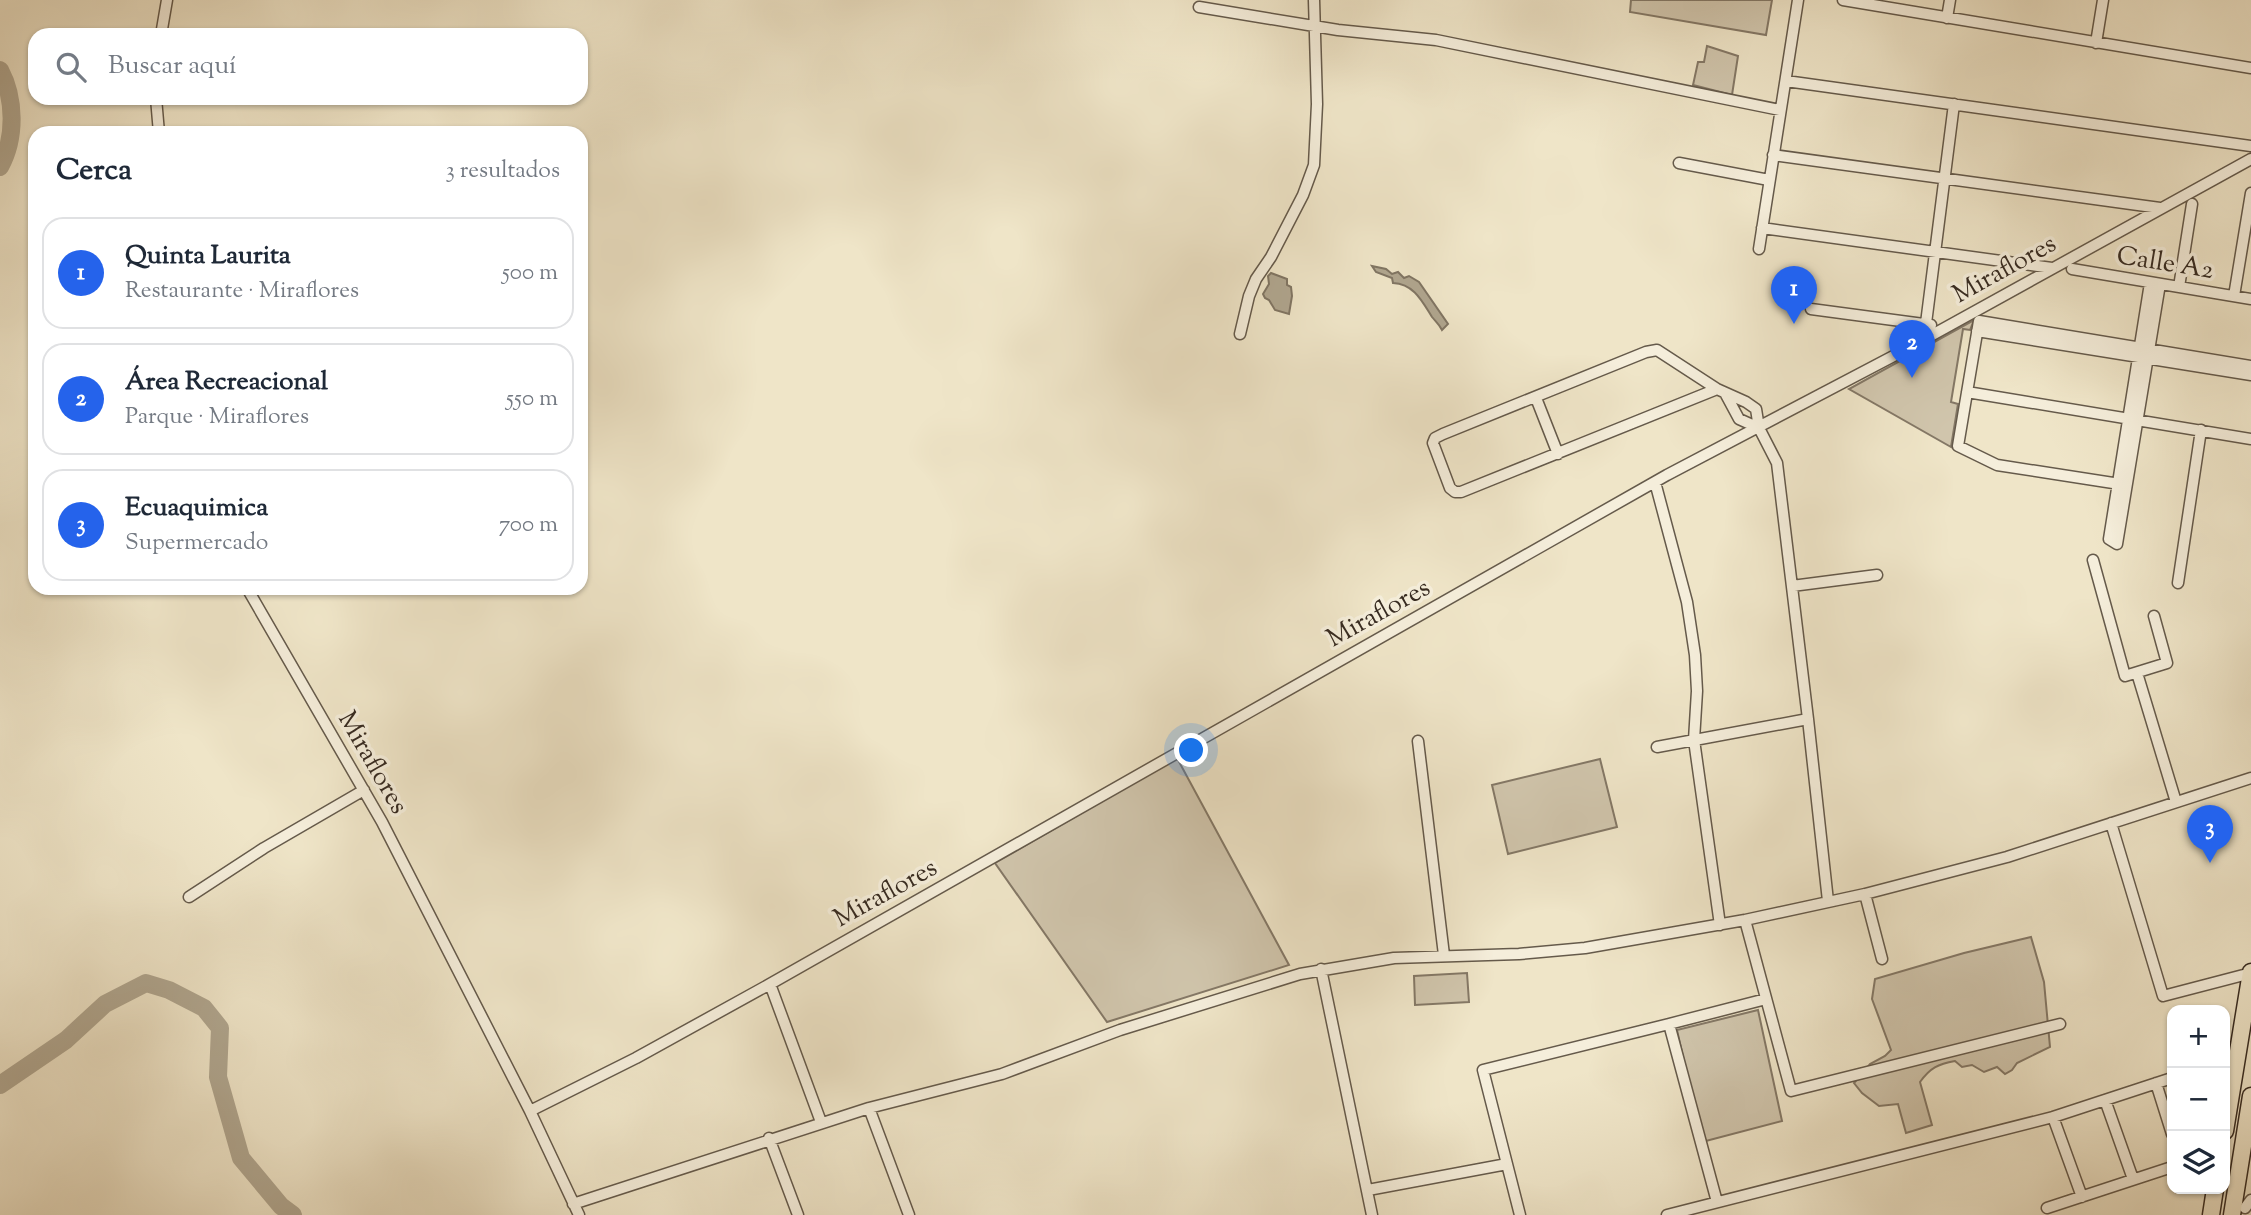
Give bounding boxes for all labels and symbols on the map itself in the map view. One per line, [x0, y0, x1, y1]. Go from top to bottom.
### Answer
street label: Miraflores [1946, 226, 2064, 314]
street label: Calle A2 [2114, 238, 2216, 290]
pin: 1 [1771, 266, 1817, 324]
pin: 2 [1889, 320, 1935, 378]
street label: Miraflores [1320, 570, 1438, 658]
street label: Miraflores [328, 705, 416, 821]
your location [1174, 733, 1208, 767]
pin: 3 [2187, 805, 2233, 863]
street label: Miraflores [827, 850, 945, 938]

